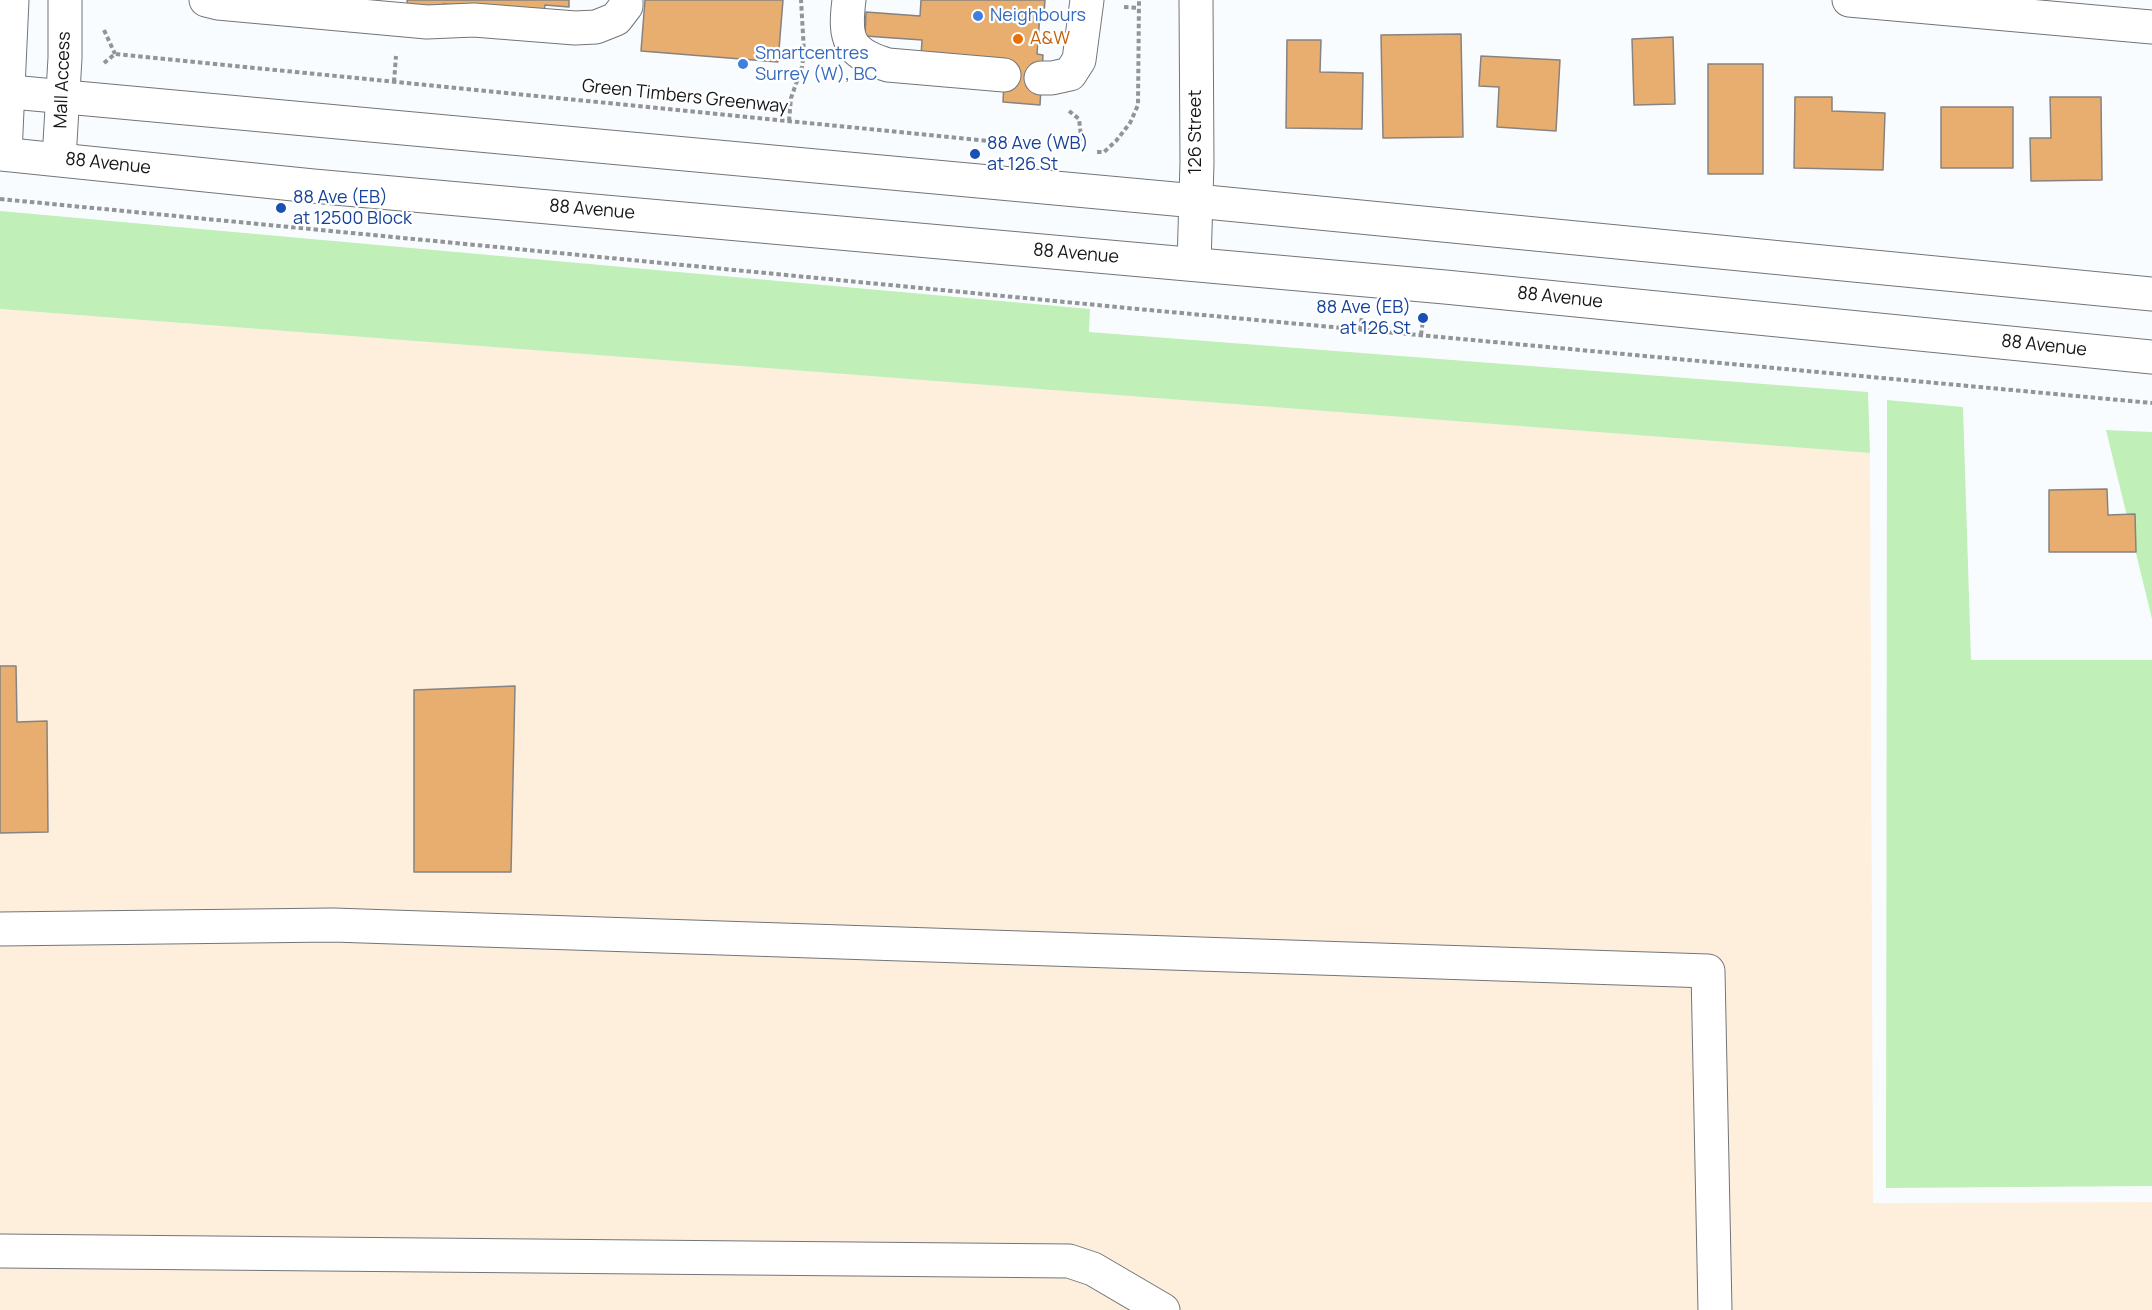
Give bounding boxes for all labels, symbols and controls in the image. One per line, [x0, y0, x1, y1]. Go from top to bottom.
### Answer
place label: Neighbours [990, 5, 1086, 27]
marker: Neighbours [971, 9, 985, 23]
place label: A&W [1030, 28, 1070, 50]
street label: Mall Access [51, 31, 75, 129]
marker: A&W [1011, 32, 1025, 46]
place label: Smartcentres Surrey (W), BC [755, 43, 877, 86]
marker: Smartcentres Surrey (W), BC [736, 57, 750, 71]
street label: Green Timbers Greenway [581, 75, 789, 119]
street label: 126 Street [1185, 90, 1207, 174]
place label: 88 Ave (WB) at 126 St [987, 133, 1088, 176]
marker: 88 Ave (WB) at 126 St [968, 147, 982, 161]
street label: 88 Avenue [64, 149, 152, 179]
place label: 88 Ave (EB) at 12500 Block [293, 187, 412, 230]
street label: 88 Avenue [548, 195, 636, 225]
marker: 88 Ave (EB) at 12500 Block [274, 201, 288, 215]
street label: 88 Avenue [1032, 239, 1120, 269]
street label: 88 Avenue [1516, 283, 1604, 313]
place label: 88 Ave (EB) at 126 St [1316, 297, 1411, 340]
marker: 88 Ave (EB) at 126 St [1416, 311, 1430, 325]
street label: 88 Avenue [2000, 331, 2088, 361]

